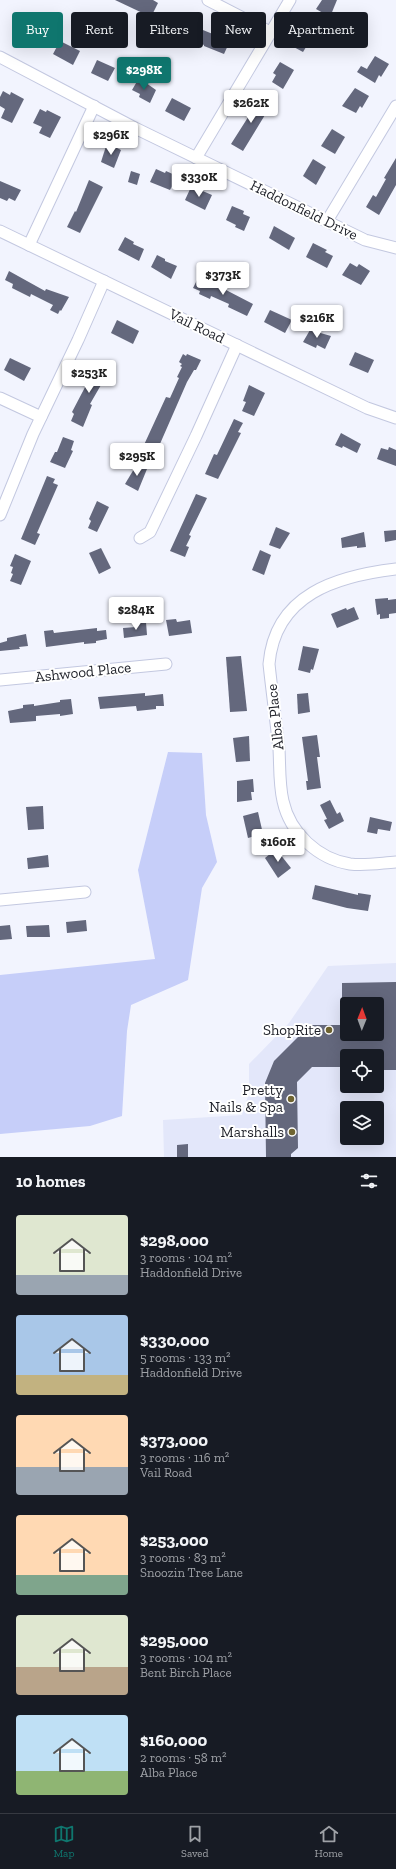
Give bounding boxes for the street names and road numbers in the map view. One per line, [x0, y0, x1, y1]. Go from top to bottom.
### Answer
street label: Haddonfield Drive [247, 176, 361, 244]
street label: Vail Road [165, 304, 229, 348]
street label: Ashwood Place [34, 658, 132, 686]
street label: Alba Place [263, 683, 287, 751]

